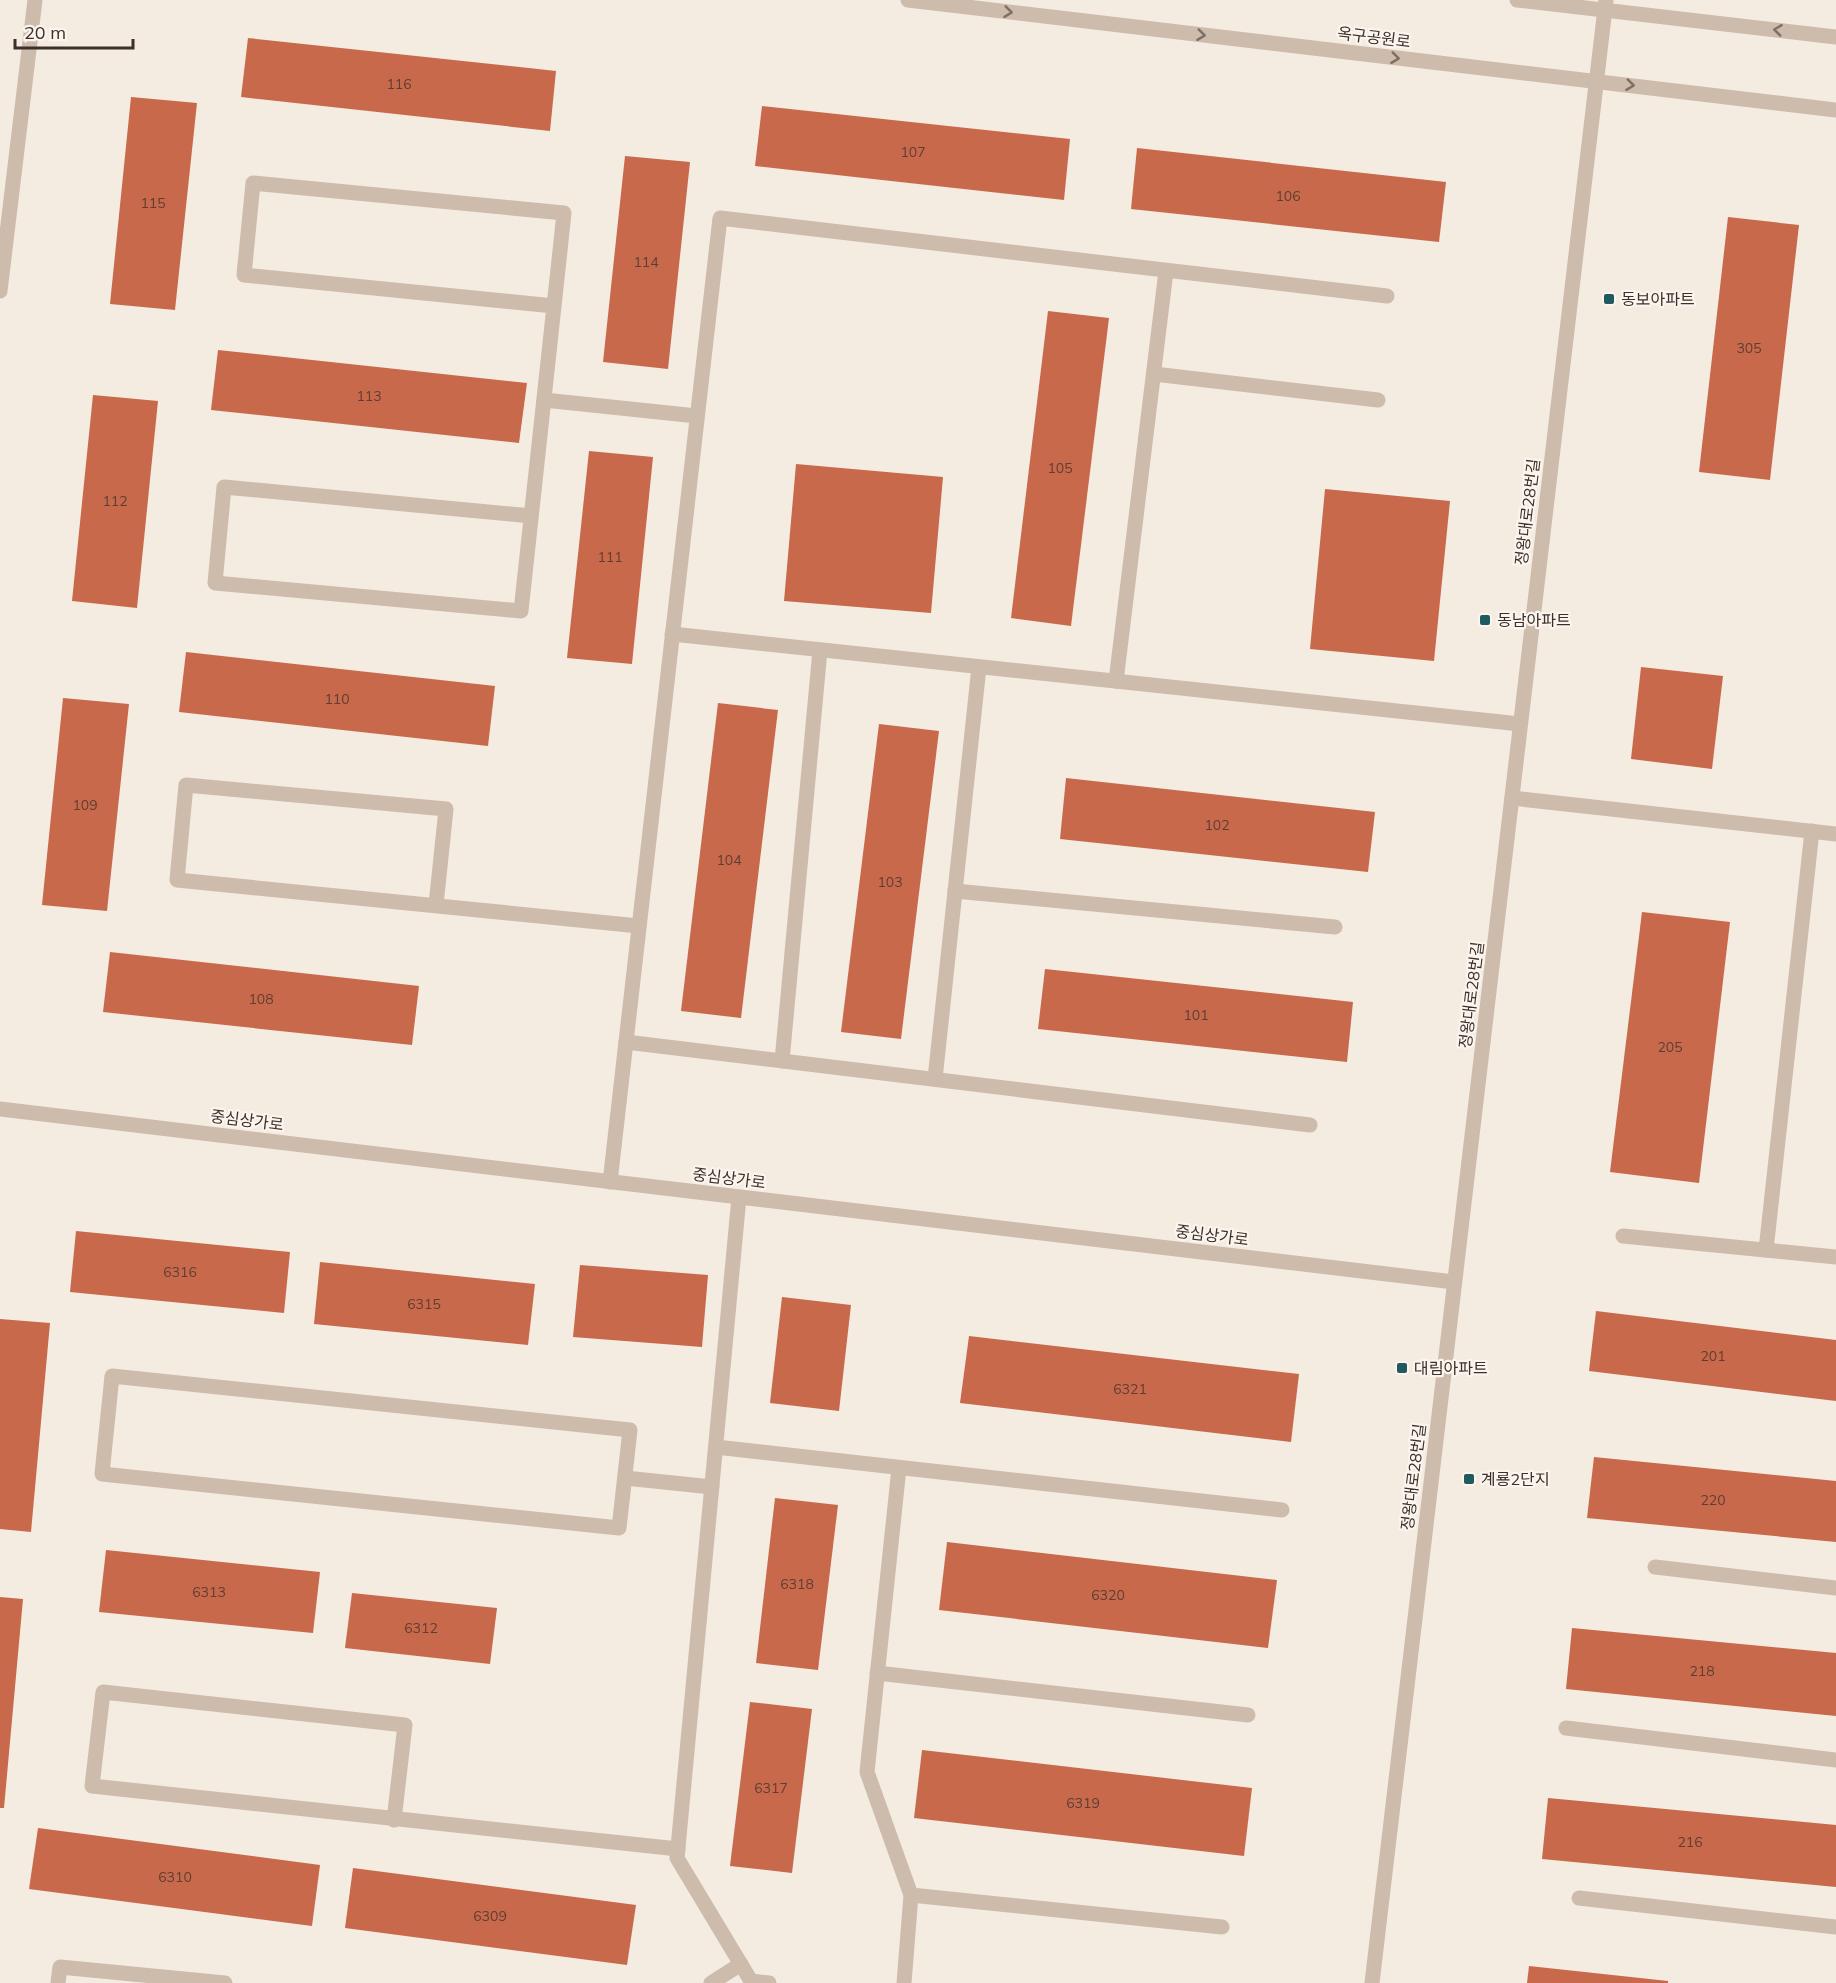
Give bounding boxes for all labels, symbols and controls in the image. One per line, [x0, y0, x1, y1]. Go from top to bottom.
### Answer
one-way arrow [1003, 5, 1012, 18]
scale bar [15, 12, 134, 50]
text: 20 m [24, 21, 66, 44]
street label: 옥구공원로 [1336, 23, 1412, 51]
one-way arrow [1773, 25, 1782, 37]
one-way arrow [1197, 28, 1206, 40]
one-way arrow [1390, 51, 1400, 63]
house number: 116 [386, 75, 412, 93]
one-way arrow [1626, 79, 1635, 91]
house number: 107 [900, 143, 926, 161]
house number: 106 [1275, 187, 1301, 205]
house number: 115 [140, 194, 166, 212]
house number: 114 [633, 253, 659, 271]
place label: 동보아파트 [1621, 289, 1695, 309]
marker: 동보아파트 [1602, 292, 1616, 306]
house number: 305 [1736, 339, 1762, 357]
house number: 113 [356, 387, 382, 405]
street label: 정왕대로28번길 [1511, 457, 1543, 567]
house number: 105 [1047, 459, 1073, 477]
house number: 112 [102, 492, 128, 510]
house number: 111 [597, 548, 623, 566]
place label: 동남아파트 [1497, 610, 1571, 630]
marker: 동남아파트 [1478, 613, 1492, 627]
house number: 110 [324, 690, 350, 708]
house number: 109 [72, 796, 98, 814]
house number: 102 [1204, 816, 1230, 834]
house number: 104 [716, 851, 742, 869]
house number: 103 [877, 873, 903, 891]
street label: 정왕대로28번길 [1455, 940, 1487, 1050]
house number: 108 [248, 990, 274, 1008]
house number: 101 [1183, 1006, 1209, 1024]
house number: 205 [1657, 1038, 1683, 1056]
street label: 중심상가로 [209, 1106, 285, 1134]
street label: 중심상가로 [691, 1164, 767, 1192]
street label: 중심상가로 [1174, 1221, 1250, 1249]
house number: 6316 [163, 1263, 197, 1281]
house number: 6315 [407, 1295, 441, 1313]
house number: 201 [1700, 1347, 1726, 1365]
place label: 대림아파트 [1414, 1358, 1488, 1378]
marker: 대림아파트 [1395, 1361, 1409, 1375]
house number: 6321 [1113, 1380, 1147, 1398]
street label: 정왕대로28번길 [1397, 1422, 1429, 1532]
place label: 계룡2단지 [1481, 1469, 1549, 1489]
marker: 계룡2단지 [1462, 1472, 1476, 1486]
house number: 220 [1700, 1491, 1726, 1509]
house number: 6318 [780, 1575, 814, 1593]
house number: 6313 [192, 1583, 226, 1601]
house number: 6320 [1091, 1586, 1125, 1604]
house number: 6312 [404, 1619, 438, 1637]
house number: 218 [1689, 1662, 1715, 1680]
house number: 6317 [754, 1779, 788, 1797]
house number: 6319 [1066, 1794, 1100, 1812]
house number: 216 [1677, 1833, 1703, 1851]
house number: 6310 [158, 1868, 192, 1886]
house number: 6309 [473, 1907, 507, 1925]

